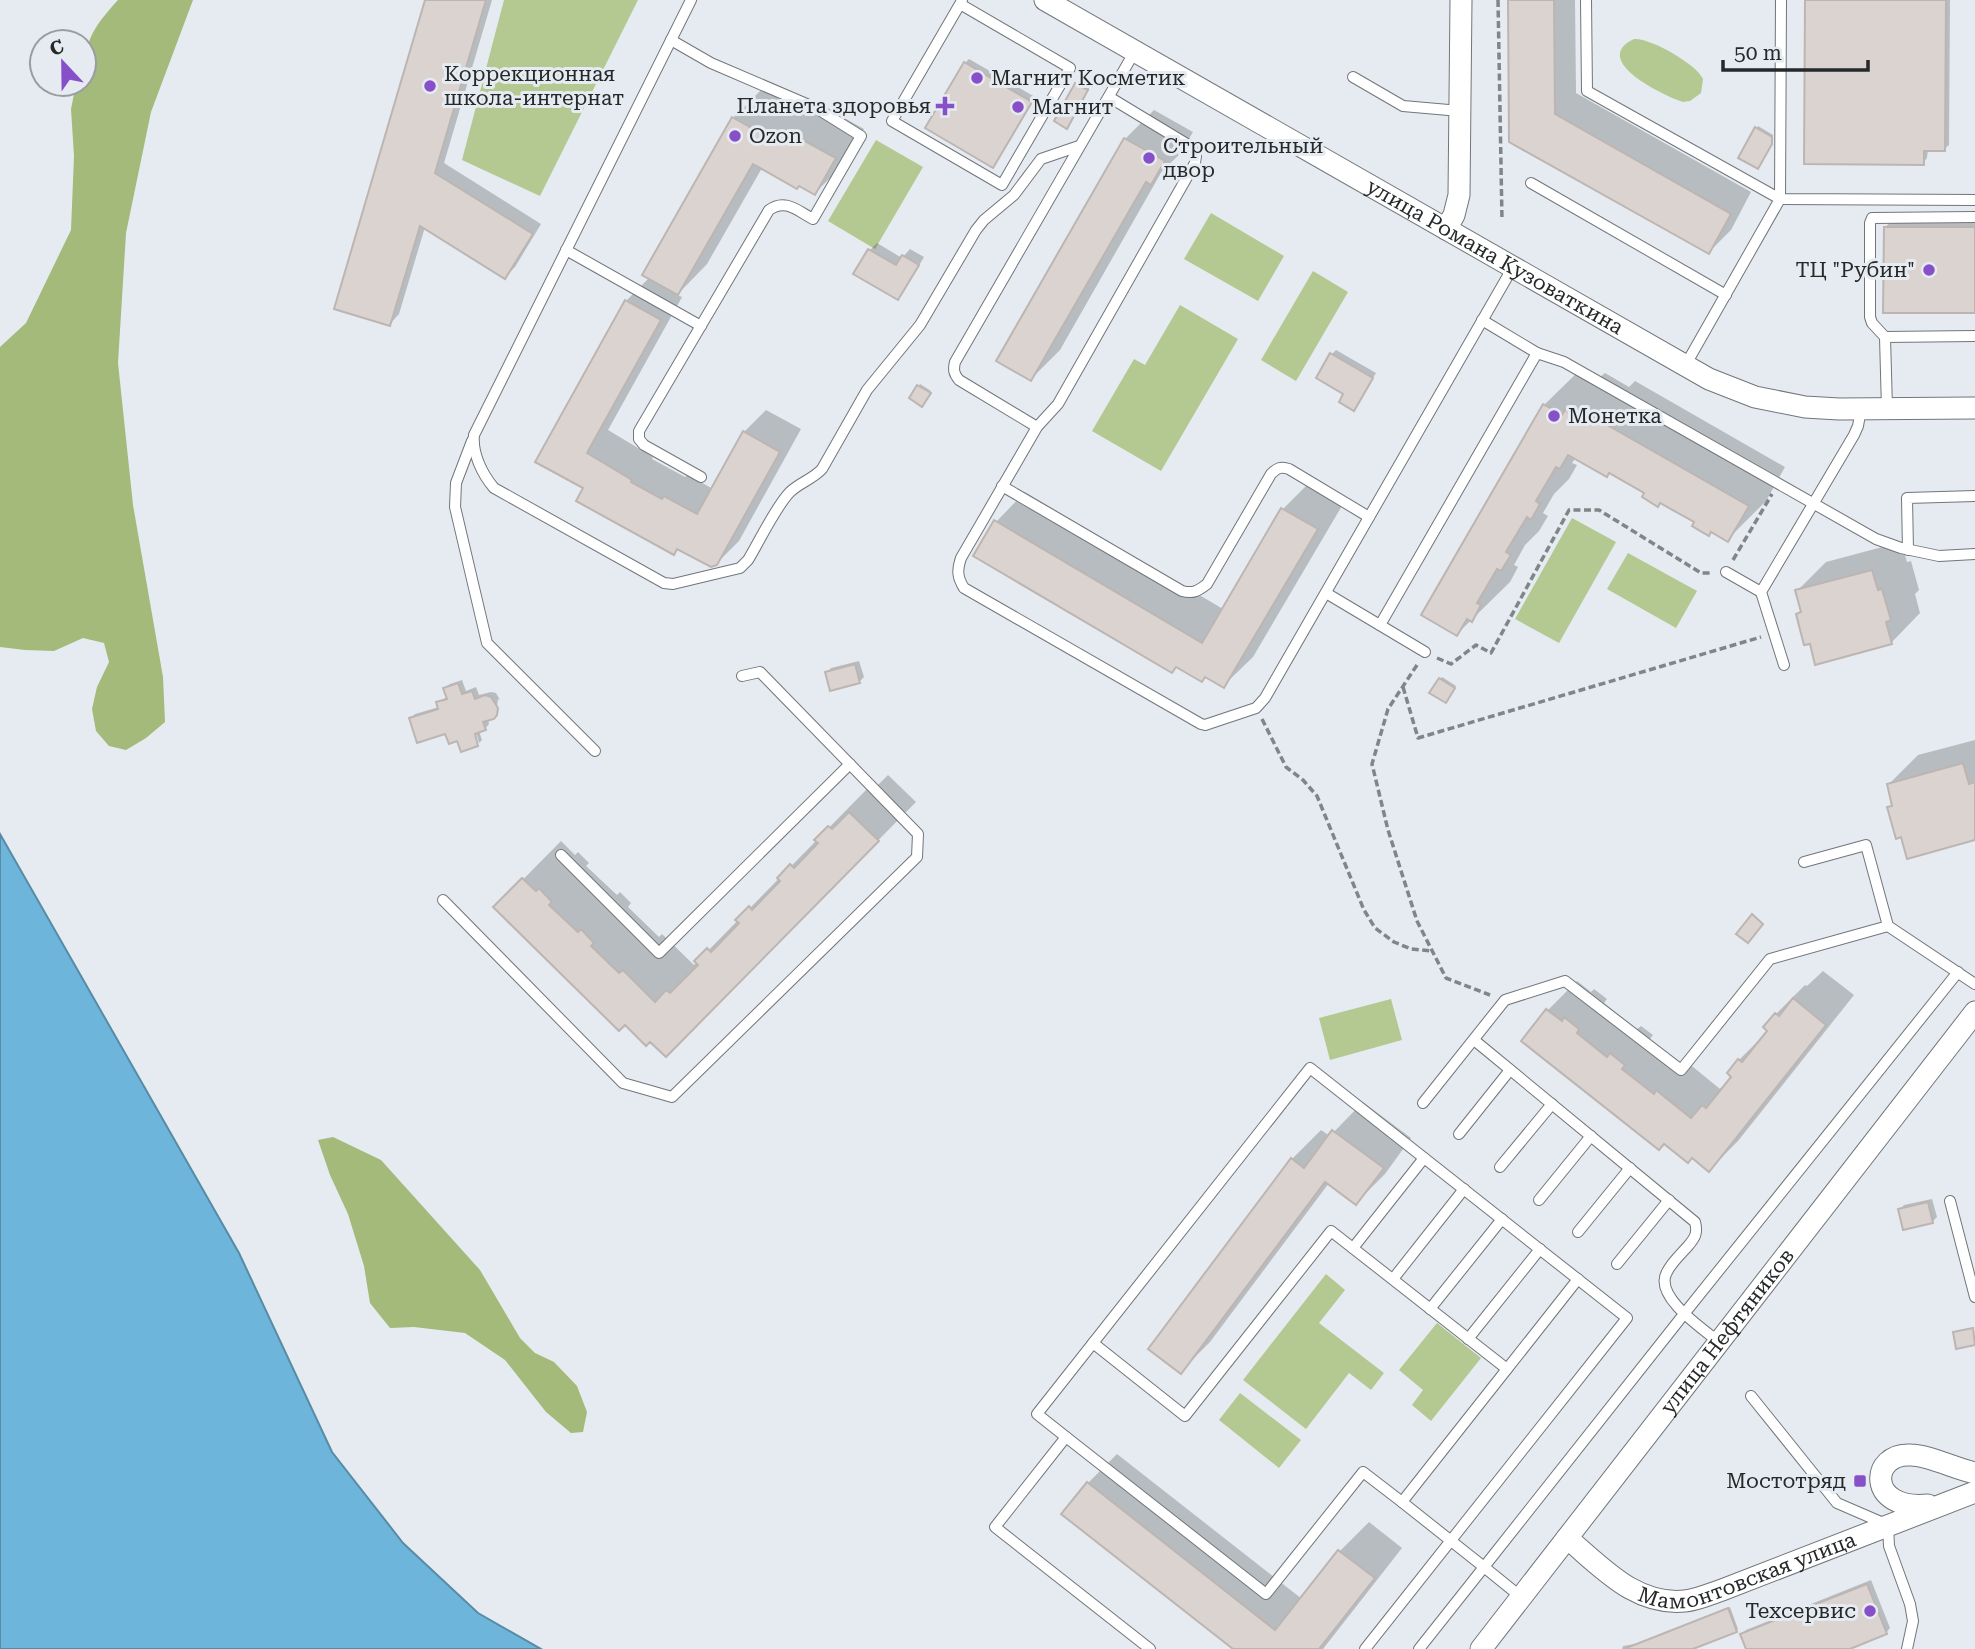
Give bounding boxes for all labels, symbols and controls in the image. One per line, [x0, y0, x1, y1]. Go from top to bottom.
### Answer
north arrow [28, 28, 98, 98]
scale bar [1723, 28, 1868, 72]
text: С [46, 35, 67, 61]
text: 50 m [1734, 41, 1782, 65]
place label: Коррекционная школа-интернат [444, 62, 624, 110]
place label: Магнит Косметик [991, 66, 1185, 90]
marker: Магнит Косметик [969, 70, 985, 86]
marker: Коррекционная школа-интернат [422, 78, 438, 94]
place label: Планета здоровья [736, 94, 931, 118]
place label: Магнит [1032, 95, 1114, 119]
marker: Планета здоровья [937, 98, 953, 114]
marker: Магнит [1010, 99, 1026, 115]
place label: Ozon [749, 124, 802, 148]
marker: Ozon [727, 128, 743, 144]
place label: Строительный двор [1163, 134, 1323, 182]
marker: Строительный двор [1141, 150, 1157, 166]
street label: улица Романа Кузоваткина [1362, 174, 1628, 340]
place label: ТЦ "Рубин" [1796, 258, 1915, 282]
marker: ТЦ "Рубин" [1921, 262, 1937, 278]
place label: Монетка [1568, 404, 1662, 428]
marker: Монетка [1546, 408, 1562, 424]
street label: улица Нефтяников [1656, 1244, 1799, 1419]
place label: Мостотряд [1726, 1469, 1846, 1493]
marker: Мостотряд [1852, 1473, 1868, 1489]
street label: Мамонтовская улица [1635, 1527, 1860, 1614]
place label: Техсервис [1745, 1599, 1856, 1623]
marker: Техсервис [1862, 1603, 1878, 1619]

